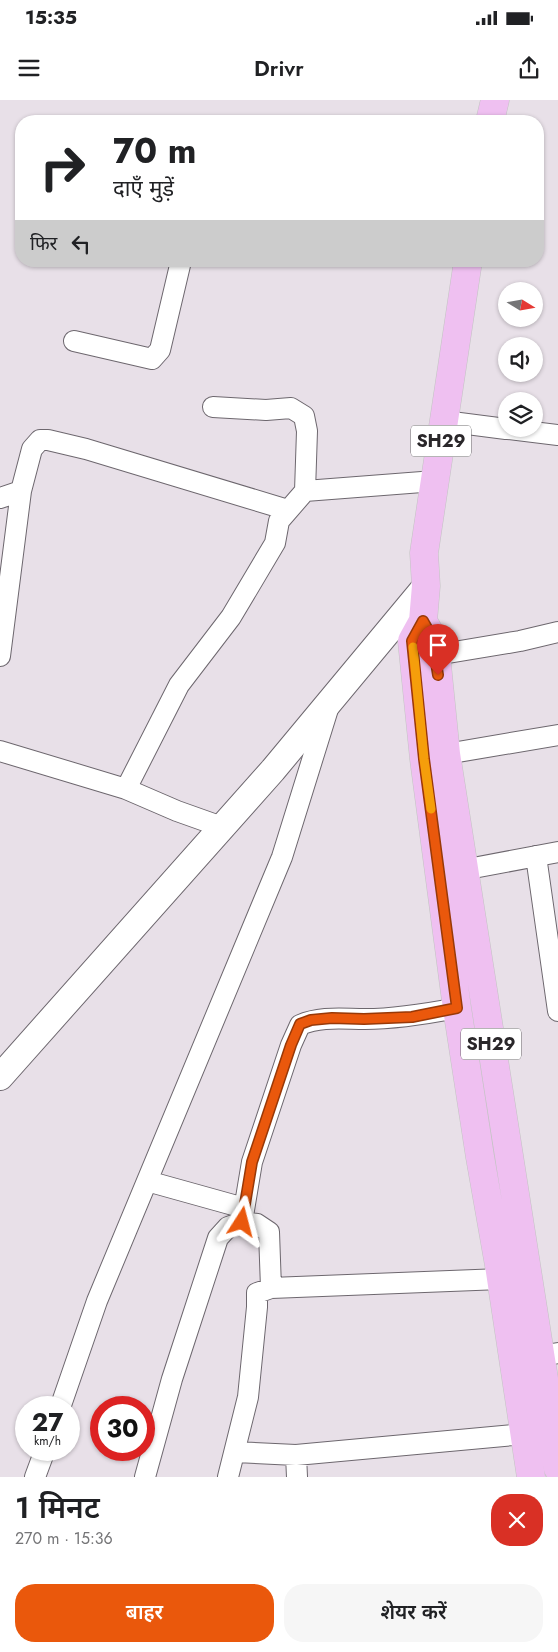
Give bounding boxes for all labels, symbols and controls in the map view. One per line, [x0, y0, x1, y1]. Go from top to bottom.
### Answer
text: 15:35 [25, 4, 77, 31]
text: Drivr [254, 52, 304, 84]
icon: menu [15, 54, 43, 82]
icon: share [515, 54, 543, 82]
text: 70 m [113, 126, 196, 176]
icon: right [30, 135, 95, 200]
text: दाएँ मुड़ें [113, 172, 174, 204]
text: फिर [30, 230, 57, 257]
icon: left [67, 230, 95, 258]
north arrow [498, 282, 542, 328]
map controls [498, 282, 543, 437]
button: sound [498, 337, 543, 382]
button: layers [498, 392, 543, 437]
road number: SH29 [411, 426, 471, 456]
pin [417, 624, 459, 675]
icon: arrive [424, 631, 452, 659]
road number: SH29 [461, 1029, 521, 1060]
position arrow [215, 1195, 267, 1247]
speed limit sign: 30 [90, 1396, 155, 1461]
text: 27 [32, 1404, 63, 1440]
text: km/h [34, 1432, 61, 1450]
text: 1 मिनट [15, 1486, 100, 1529]
button: close [491, 1494, 543, 1546]
text: 270 m · 15:36 [15, 1527, 113, 1550]
button: बाहर [15, 1584, 274, 1642]
button: शेयर करें [284, 1584, 543, 1642]

